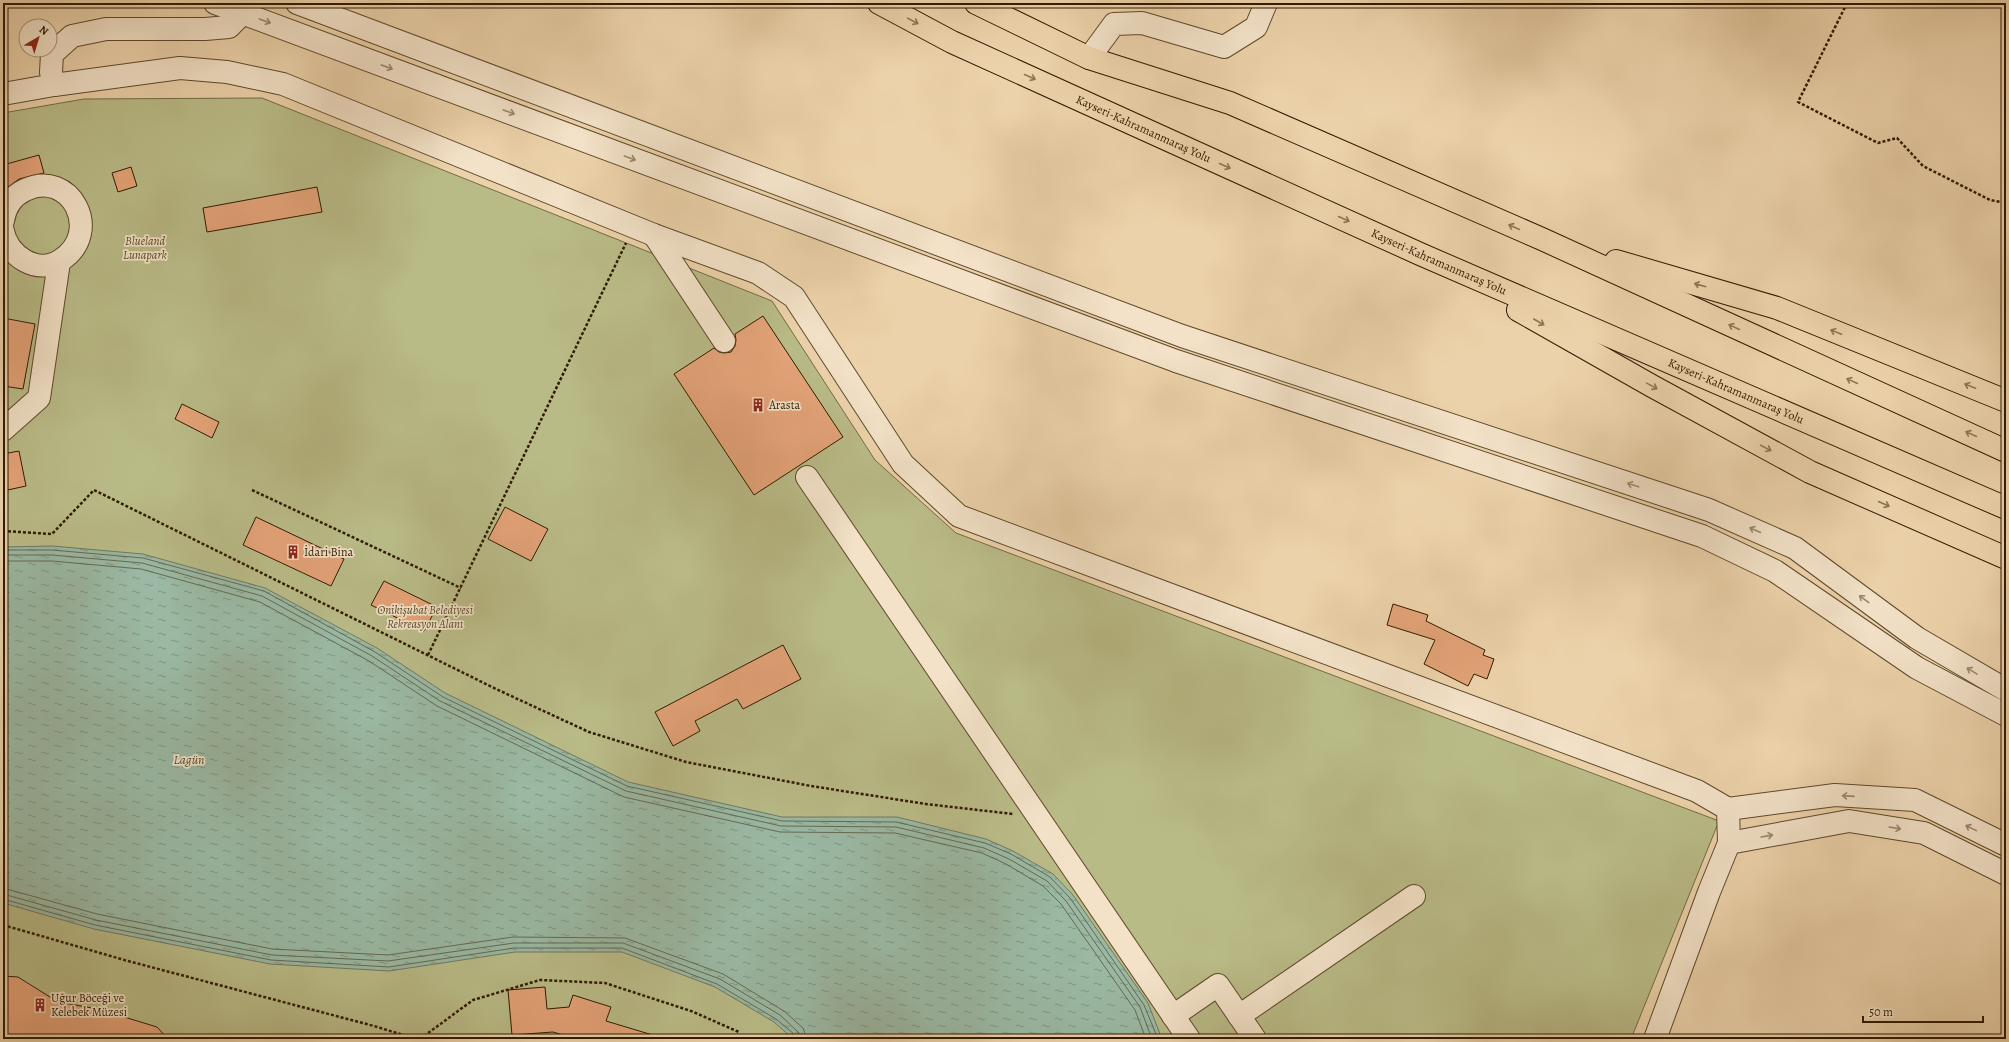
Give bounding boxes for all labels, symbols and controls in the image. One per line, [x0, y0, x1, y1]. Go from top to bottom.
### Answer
north arrow [18, 18, 58, 58]
one-way arrow [259, 18, 271, 26]
one-way arrow [907, 18, 919, 26]
text: N [36, 22, 52, 39]
one-way arrow [380, 63, 392, 71]
one-way arrow [1024, 74, 1036, 82]
street label: Kayseri-Kahramanmaraş Yolu [1073, 91, 1214, 166]
one-way arrow [502, 109, 514, 117]
one-way arrow [624, 154, 636, 162]
one-way arrow [1219, 163, 1231, 170]
one-way arrow [1337, 216, 1349, 224]
one-way arrow [1508, 223, 1520, 230]
street label: Kayseri-Kahramanmaraş Yolu [1369, 225, 1510, 299]
park label: Blueland Lunapark [123, 233, 168, 263]
one-way arrow [1694, 281, 1707, 288]
one-way arrow [1533, 318, 1545, 326]
one-way arrow [1728, 323, 1740, 330]
one-way arrow [1831, 328, 1843, 335]
street label: Kayseri-Kahramanmaraş Yolu [1666, 355, 1807, 428]
one-way arrow [1847, 376, 1859, 384]
one-way arrow [1964, 382, 1976, 390]
one-way arrow [1646, 383, 1658, 390]
building icon: Arasta [750, 397, 766, 413]
place label: Arasta [768, 397, 801, 413]
one-way arrow [1965, 430, 1977, 438]
one-way arrow [1760, 445, 1772, 452]
one-way arrow [1627, 481, 1640, 488]
one-way arrow [1877, 501, 1889, 508]
one-way arrow [1749, 526, 1761, 533]
building icon: İdari Bina [285, 544, 301, 560]
place label: İdari Bina [304, 544, 353, 560]
one-way arrow [1859, 595, 1870, 603]
park label: Onikişubat Belediyesi Rekreasyon Alanı [377, 602, 473, 632]
one-way arrow [1966, 667, 1978, 675]
water label: Lagün [174, 751, 204, 768]
one-way arrow [1842, 792, 1855, 800]
one-way arrow [1965, 824, 1977, 831]
one-way arrow [1889, 825, 1902, 833]
one-way arrow [1761, 831, 1774, 839]
place label: Uğur Böceği ve Kelebek Müzesi [51, 990, 127, 1020]
building icon: Uğur Böceği ve Kelebek Müzesi [32, 997, 48, 1013]
scale bar [1863, 998, 1983, 1024]
text: 50 m [1869, 1004, 1893, 1020]

